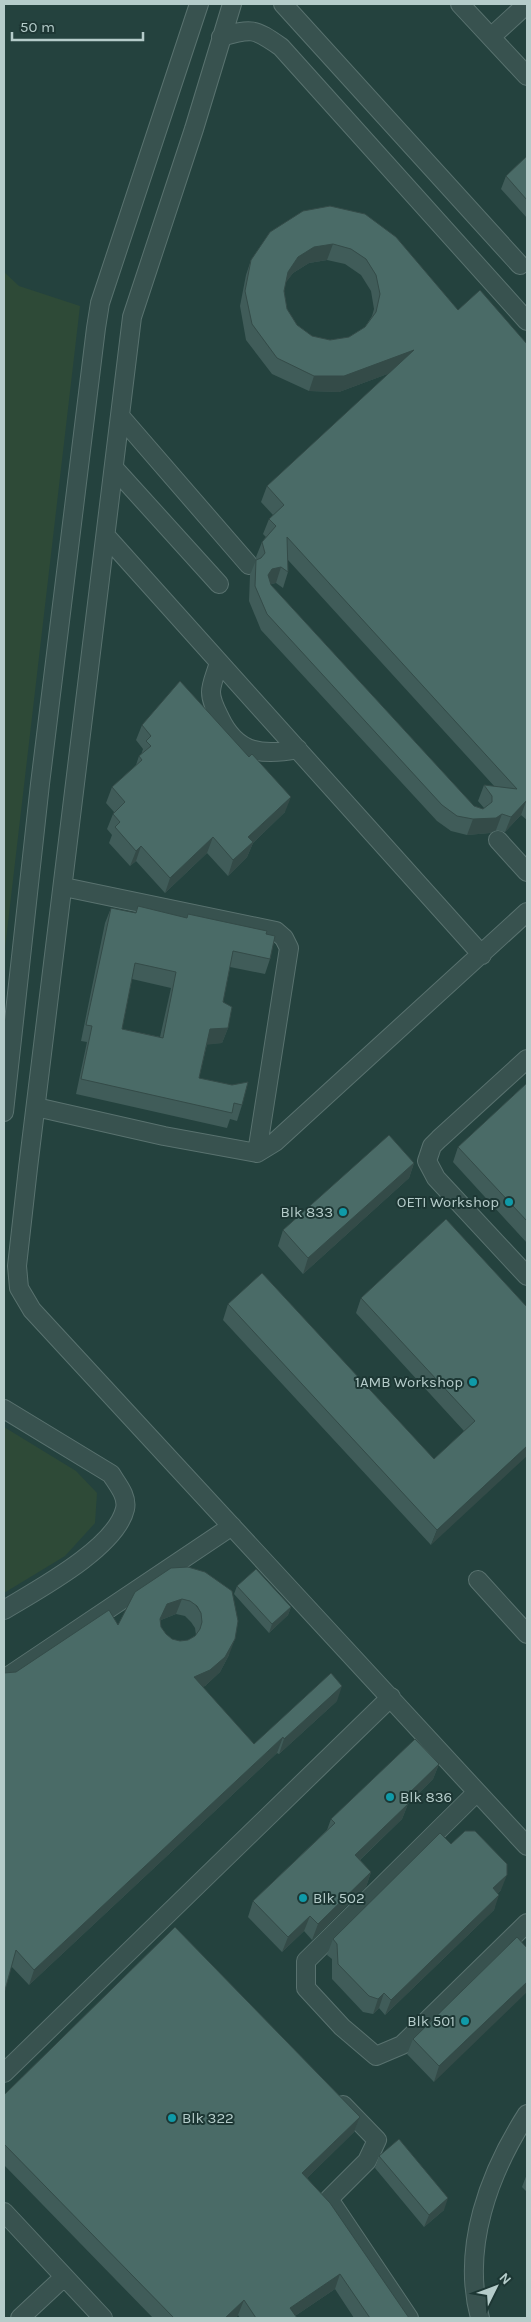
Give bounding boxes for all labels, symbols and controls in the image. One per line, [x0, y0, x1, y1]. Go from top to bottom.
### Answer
scale bar [12, 10, 144, 42]
text: 50 m [20, 18, 55, 36]
place label: OETI Workshop [397, 1193, 499, 1211]
marker: OETI Workshop [503, 1196, 515, 1208]
place label: Blk 833 [281, 1203, 333, 1221]
marker: Blk 833 [337, 1206, 349, 1218]
place label: 1AMB Workshop [355, 1373, 463, 1391]
marker: 1AMB Workshop [467, 1376, 479, 1388]
place label: Blk 836 [400, 1788, 452, 1806]
marker: Blk 836 [384, 1791, 396, 1803]
place label: Blk 502 [313, 1889, 365, 1907]
marker: Blk 502 [297, 1892, 309, 1904]
place label: Blk 501 [407, 2012, 455, 2030]
marker: Blk 501 [459, 2015, 471, 2027]
place label: Blk 322 [182, 2109, 234, 2127]
marker: Blk 322 [166, 2112, 178, 2124]
north arrow [471, 2262, 521, 2312]
text: N [496, 2269, 515, 2288]

